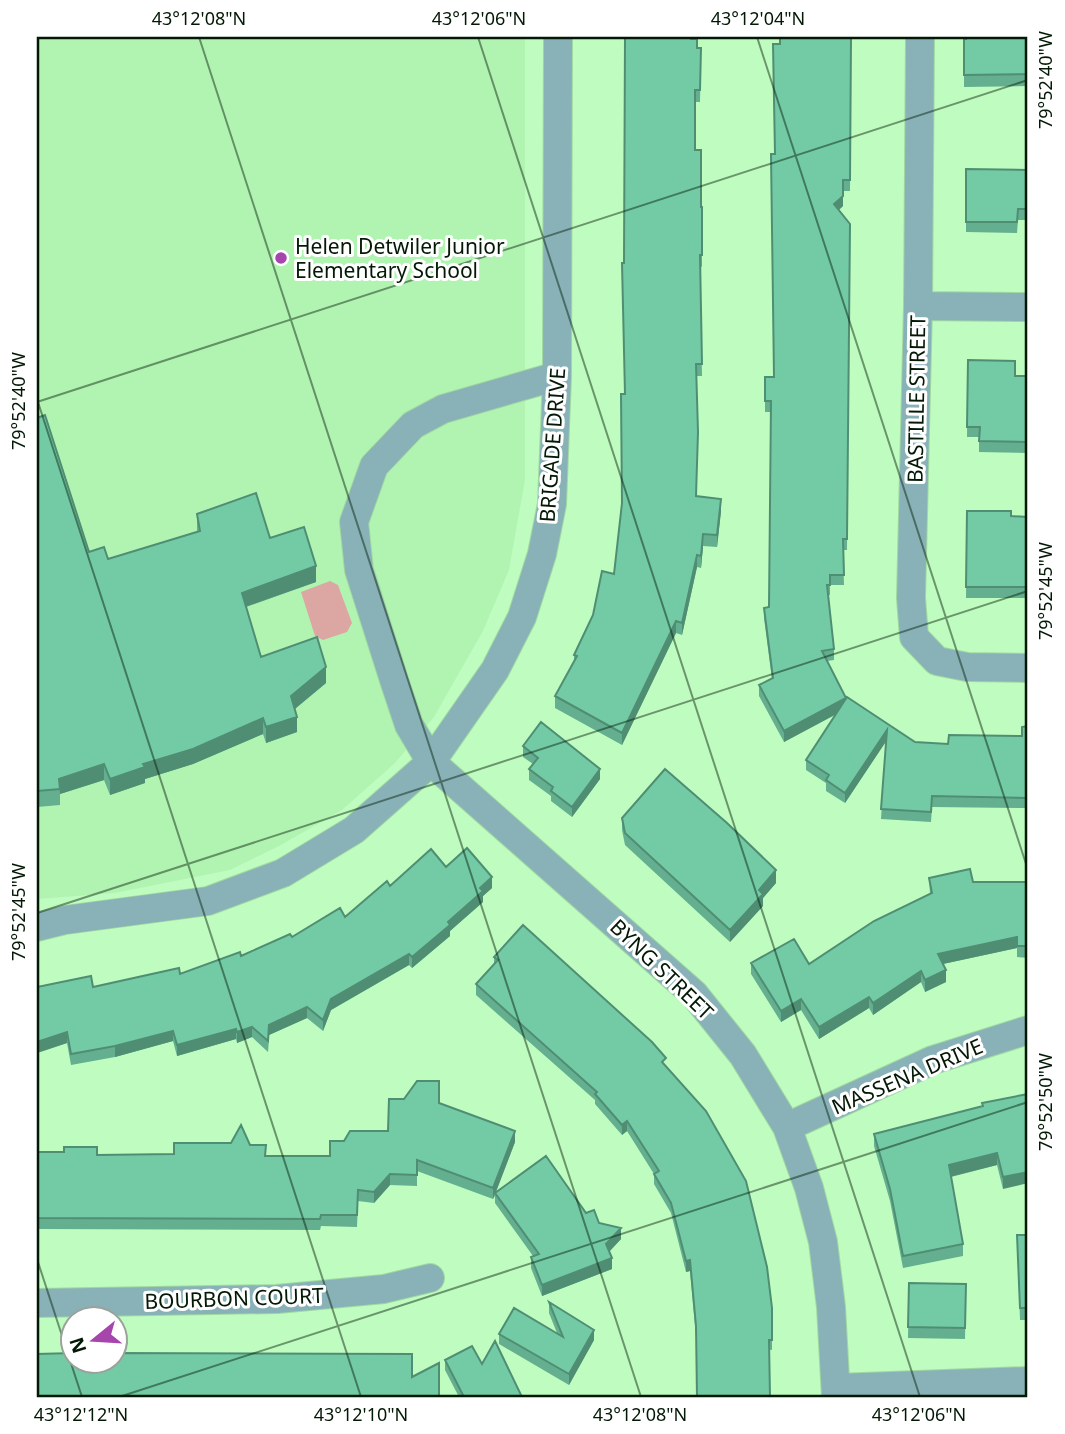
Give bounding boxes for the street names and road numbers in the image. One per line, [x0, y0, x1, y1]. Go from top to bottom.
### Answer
street label: BASTILLE STREET [901, 315, 931, 483]
street label: BRIGADE DRIVE [533, 367, 571, 523]
street label: BYNG STREET [604, 913, 720, 1026]
street label: MASSENA DRIVE [827, 1031, 987, 1121]
street label: BOURBON COURT [144, 1281, 324, 1315]

